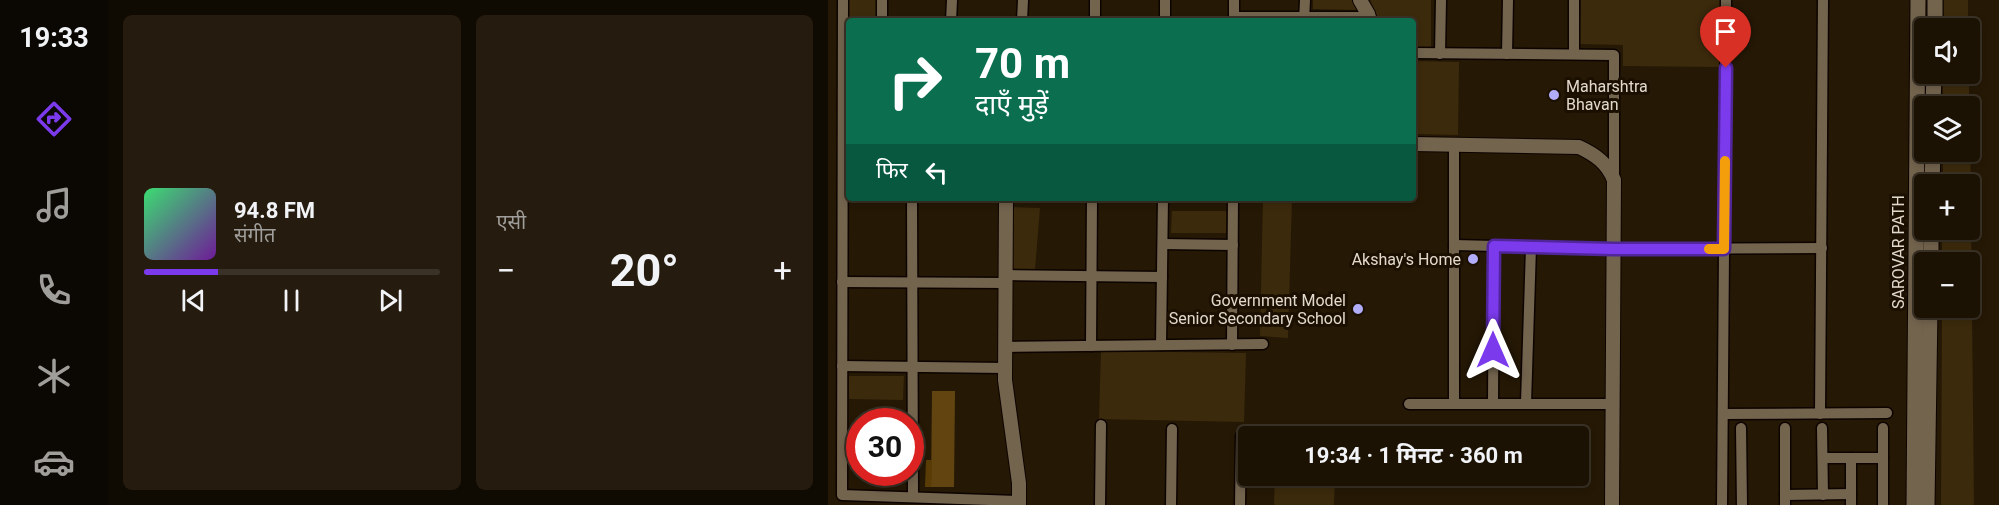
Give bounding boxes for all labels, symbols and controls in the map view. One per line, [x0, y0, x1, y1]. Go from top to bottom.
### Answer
pin [1700, 6, 1751, 68]
icon: arrive [1709, 15, 1742, 48]
map controls [1914, 18, 1980, 318]
button: sound [1914, 18, 1980, 84]
text: 19:33 [19, 22, 89, 54]
text: 70 m [975, 39, 1070, 88]
icon: right [876, 42, 954, 120]
place label: Maharshtra Bhavan [1566, 77, 1648, 114]
marker: Maharshtra Bhavan [1547, 88, 1561, 102]
text: दाएँ मुड़ें [975, 89, 1049, 121]
button: layers [1914, 96, 1980, 162]
icon: directions [33, 98, 75, 140]
icon: left [920, 156, 953, 189]
text: फिर [876, 158, 908, 183]
button: + [1914, 174, 1980, 240]
icon: music [33, 184, 75, 226]
street label: SAROVAR PATH [1889, 195, 1908, 309]
text: 94.8 FM [234, 198, 315, 223]
text: एसी [497, 210, 526, 234]
text: संगीत [234, 223, 275, 247]
text: 20° [610, 244, 679, 297]
place label: Akshay's Home [1352, 250, 1461, 269]
text: − [497, 251, 515, 290]
text: + [773, 251, 792, 290]
marker: Akshay's Home [1466, 252, 1480, 266]
button: − [1914, 252, 1980, 318]
icon: phone [33, 269, 75, 311]
icon: previous [177, 284, 210, 317]
icon: pause [275, 284, 308, 317]
icon: next [374, 284, 407, 317]
place label: Government Model Senior Secondary School [1169, 291, 1346, 328]
marker: Government Model Senior Secondary School [1351, 302, 1365, 316]
position arrow [1461, 318, 1525, 382]
icon: climate [33, 355, 75, 397]
speed limit sign: 30 [846, 408, 924, 486]
icon: car [33, 441, 75, 483]
text: 19:34 · 1 मिनट · 360 m [1304, 443, 1523, 468]

